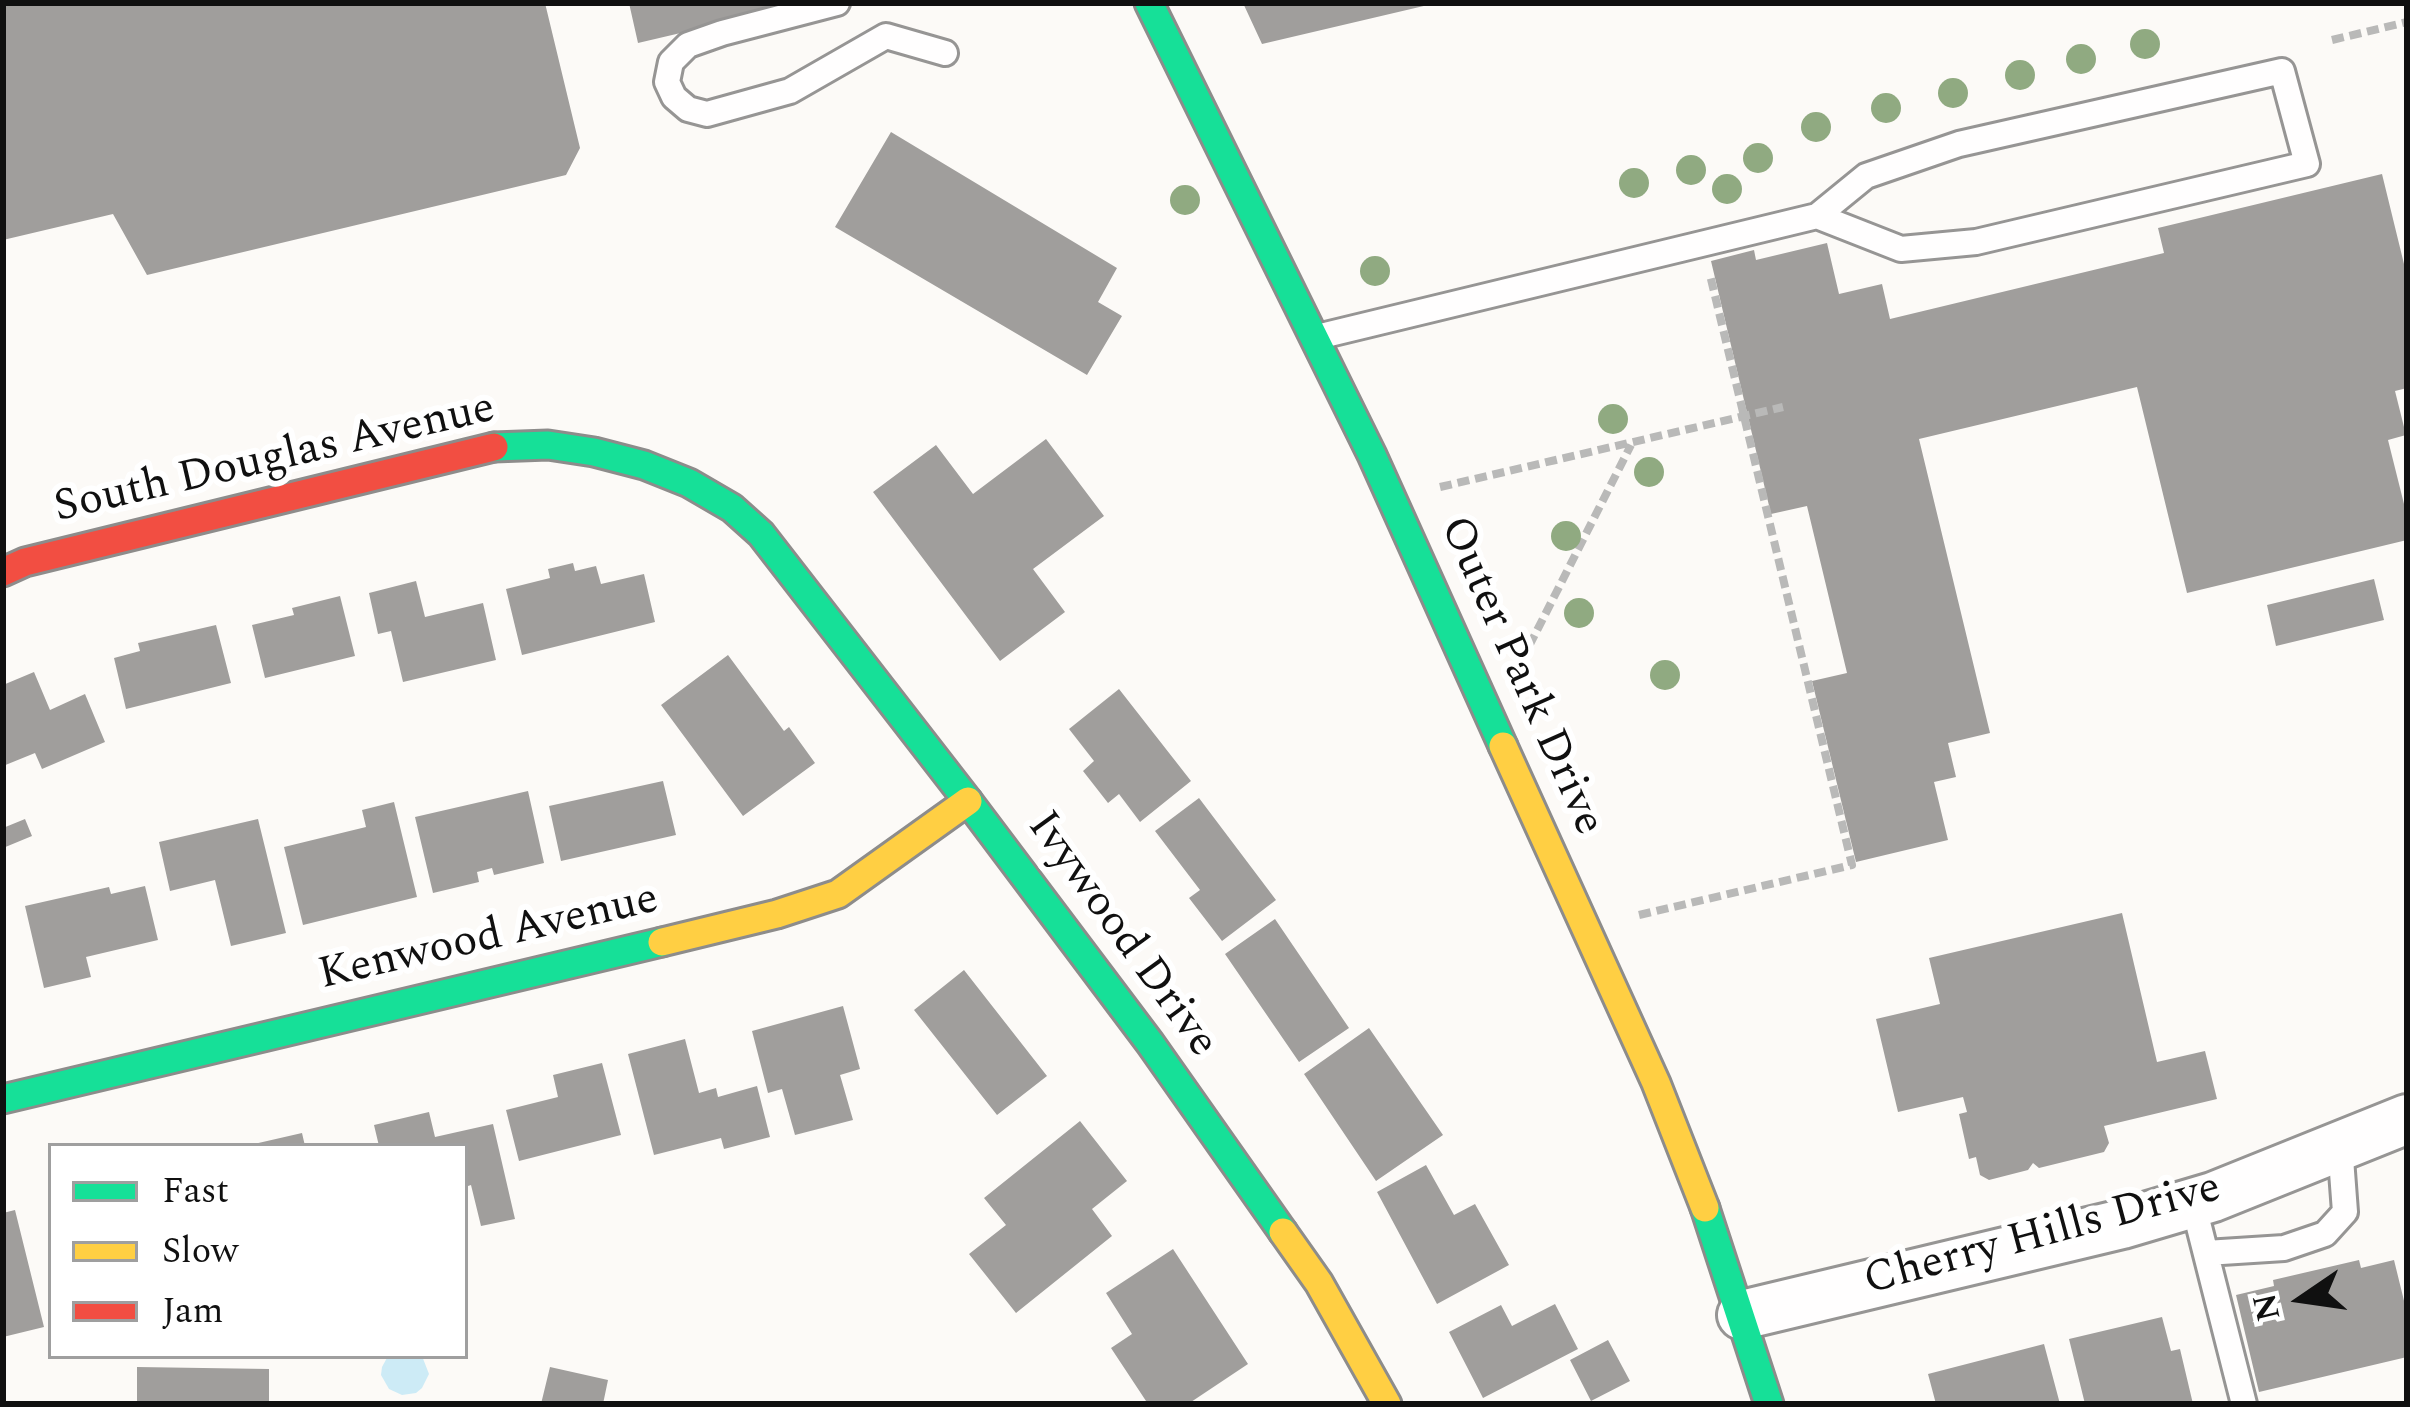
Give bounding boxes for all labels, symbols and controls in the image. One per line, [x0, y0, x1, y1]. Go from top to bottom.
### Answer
street label: South Douglas Avenue [49, 384, 501, 538]
street label: Outer Park Drive [1425, 510, 1613, 844]
street label: Ivywood Drive [1013, 803, 1227, 1069]
street label: Kenwood Avenue [314, 875, 664, 1005]
legend [48, 1143, 468, 1359]
street label: Cherry Hills Drive [1859, 1163, 2227, 1311]
text: Fast [162, 1164, 229, 1219]
text: Slow [162, 1224, 238, 1279]
north arrow [2242, 1239, 2362, 1359]
text: Jam [162, 1284, 224, 1339]
text: N [2240, 1288, 2294, 1326]

